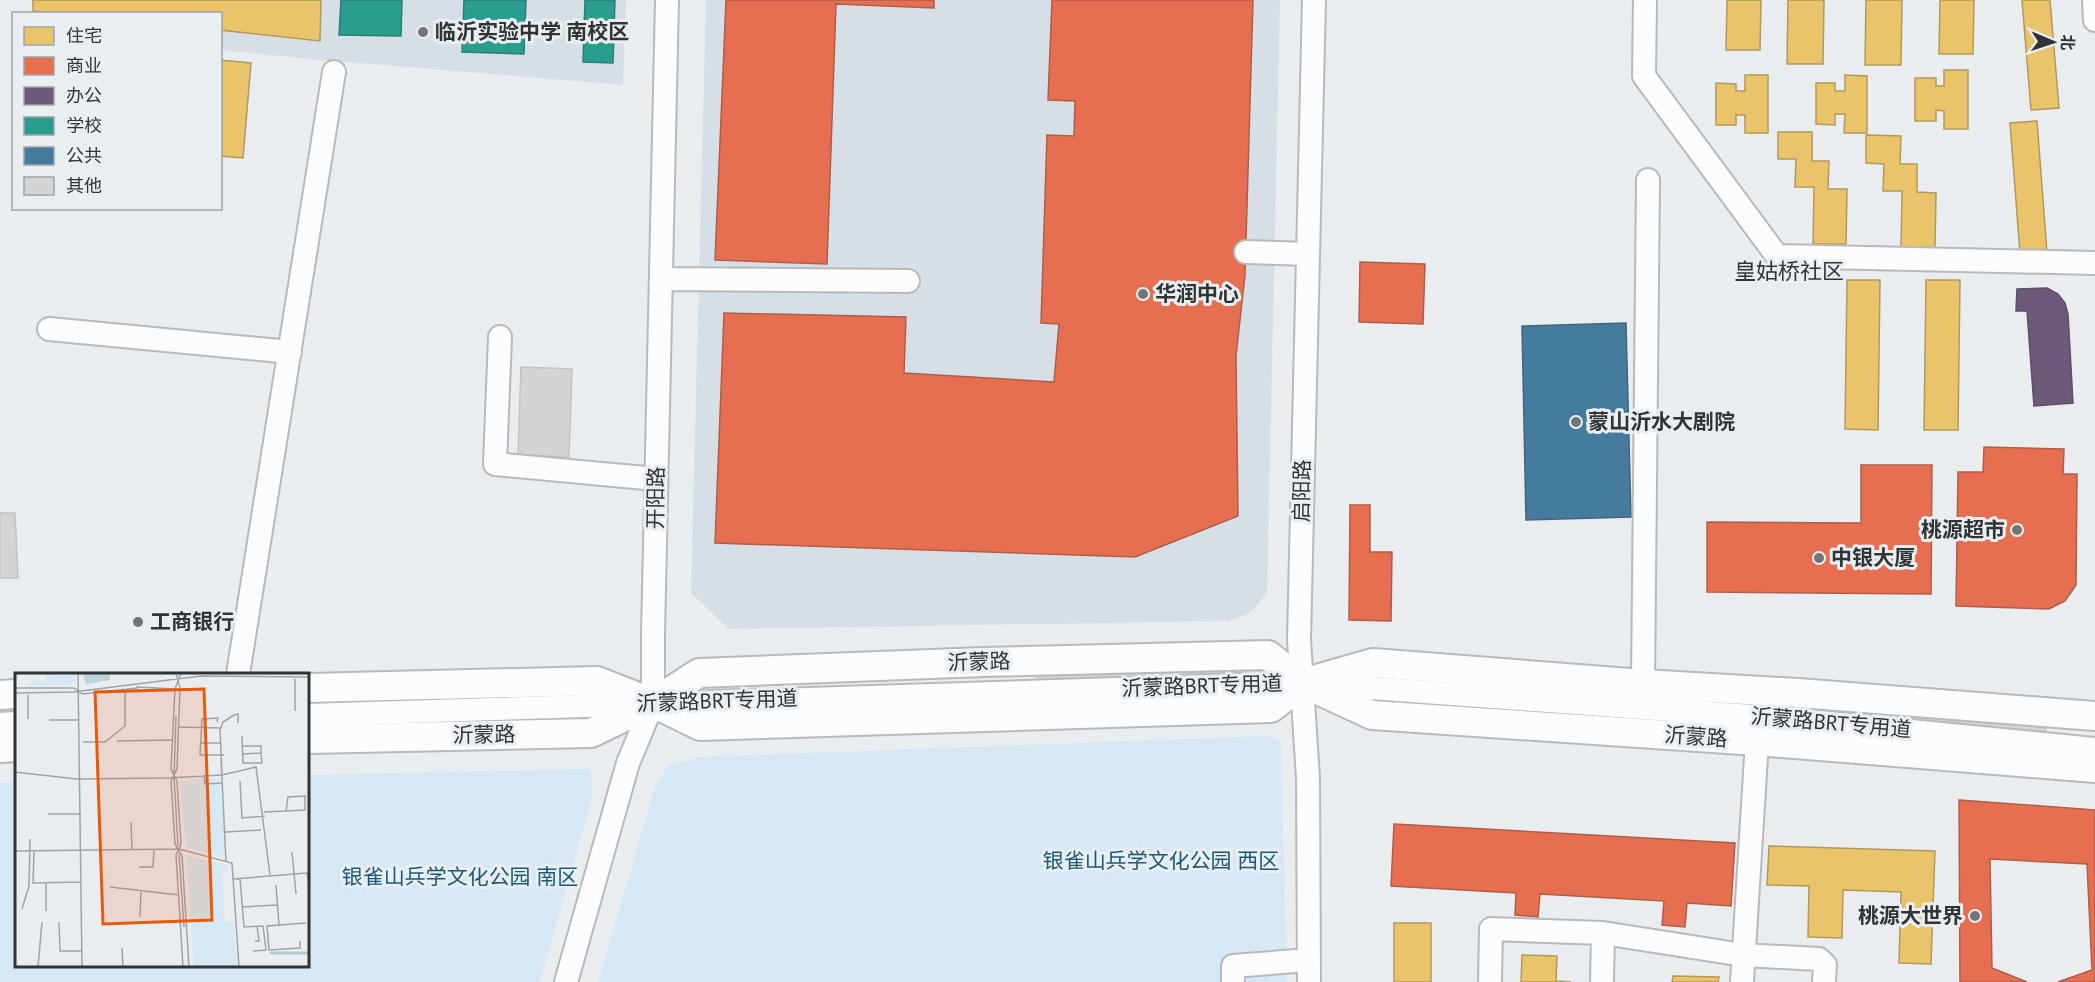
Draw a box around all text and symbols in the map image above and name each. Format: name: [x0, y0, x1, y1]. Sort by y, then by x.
legend: [12, 12, 222, 210]
north arrow: [2023, 12, 2083, 72]
place label: 临沂实验中学 南校区: [435, 18, 629, 45]
text: 住宅: [66, 24, 102, 47]
marker: 临沂实验中学 南校区: [416, 25, 430, 39]
text: 北: [2058, 34, 2078, 51]
text: 商业: [66, 54, 102, 77]
text: 办公: [66, 84, 102, 107]
text: 学校: [66, 114, 102, 137]
text: 公共: [66, 144, 102, 167]
text: 其他: [66, 174, 102, 197]
district label: 皇姑桥社区: [1734, 257, 1844, 285]
place label: 华润中心: [1155, 280, 1239, 307]
marker: 华润中心: [1136, 287, 1150, 301]
place label: 蒙山沂水大剧院: [1588, 408, 1735, 435]
marker: 蒙山沂水大剧院: [1569, 415, 1583, 429]
street label: 启阳路: [1287, 459, 1316, 523]
street label: 开阳路: [641, 466, 670, 530]
place label: 桃源超市: [1921, 516, 2005, 543]
marker: 桃源超市: [2010, 523, 2024, 537]
place label: 中银大厦: [1831, 544, 1915, 571]
marker: 中银大厦: [1812, 551, 1826, 565]
place label: 工商银行: [150, 608, 234, 635]
marker: 工商银行: [131, 615, 145, 629]
street label: 沂蒙路: [947, 647, 1011, 676]
street label: 沂蒙路BRT专用道: [1121, 669, 1283, 702]
inset map: [15, 673, 309, 967]
street label: 沂蒙路BRT专用道: [636, 684, 798, 717]
street label: 沂蒙路BRT专用道: [1750, 702, 1912, 743]
street label: 沂蒙路: [452, 720, 516, 749]
street label: 沂蒙路: [1664, 721, 1728, 752]
park label: 银雀山兵学文化公园 西区: [1043, 847, 1279, 874]
park label: 银雀山兵学文化公园 南区: [342, 863, 578, 890]
place label: 桃源大世界: [1858, 902, 1963, 929]
marker: 桃源大世界: [1968, 909, 1982, 923]

